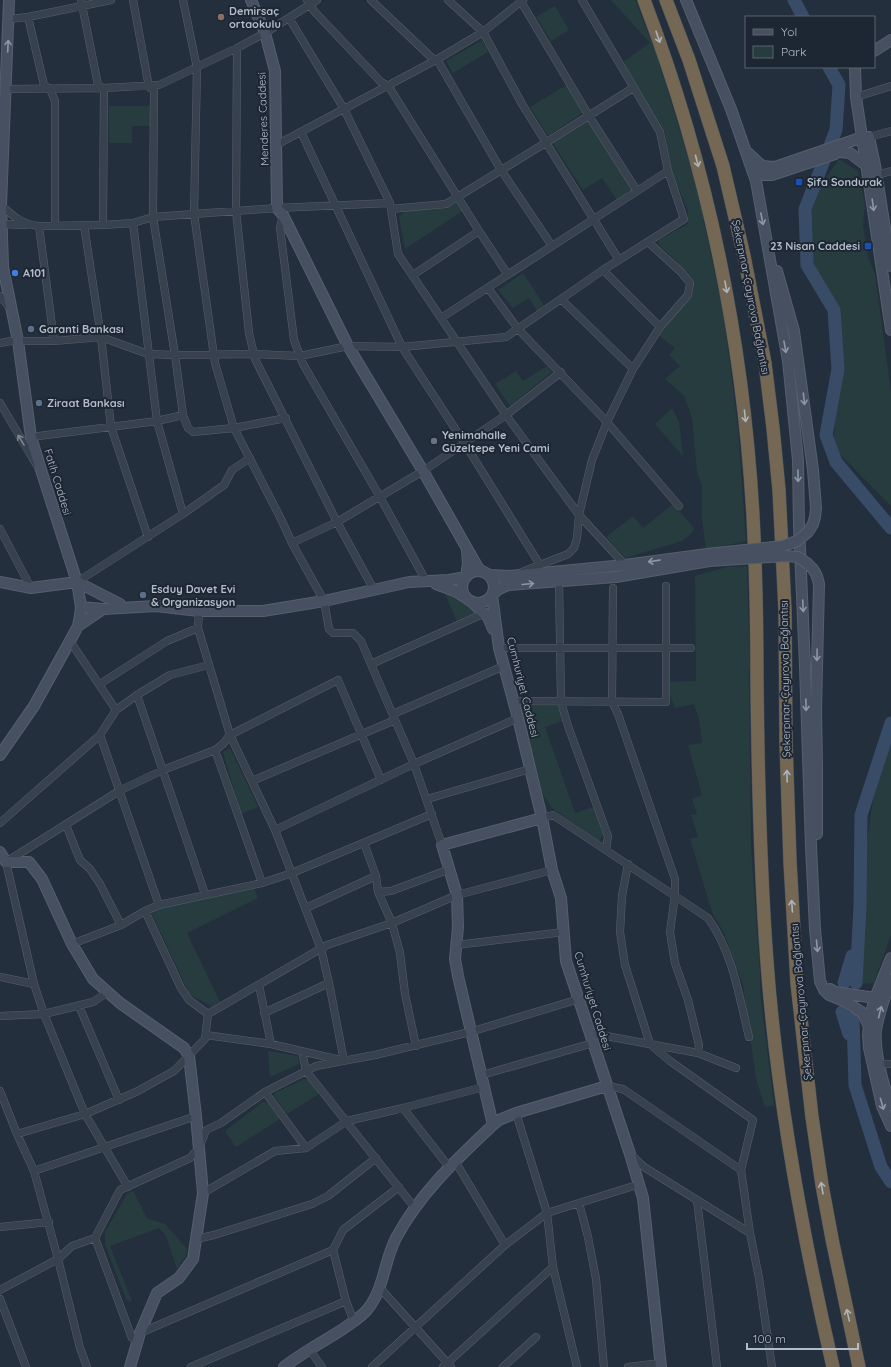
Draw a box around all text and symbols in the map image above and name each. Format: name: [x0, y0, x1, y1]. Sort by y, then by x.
place label: Demirsaç ortaokulu: [229, 4, 281, 31]
marker: Demirsaç ortaokulu: [216, 12, 226, 22]
legend: [745, 16, 875, 68]
text: Yol: [781, 24, 797, 39]
one-way arrow: [654, 30, 662, 42]
one-way arrow: [4, 40, 12, 53]
text: Park: [781, 44, 806, 59]
street label: Menderes Caddesi: [254, 72, 272, 166]
one-way arrow: [693, 154, 701, 167]
place label: Şifa Sondurak: [807, 175, 882, 189]
marker: Şifa Sondurak: [794, 177, 804, 187]
one-way arrow: [869, 198, 877, 211]
one-way arrow: [759, 212, 767, 225]
street label: Şekerpınar-Çayırova Bağlantısı: [729, 218, 773, 376]
place label: 23 Nisan Caddesi: [770, 239, 860, 253]
marker: 23 Nisan Caddesi: [863, 241, 873, 251]
place label: A101: [23, 266, 45, 280]
marker: A101: [10, 268, 20, 278]
one-way arrow: [722, 280, 730, 293]
place label: Garanti Bankası: [39, 322, 124, 336]
marker: Garanti Bankası: [26, 324, 36, 334]
one-way arrow: [782, 340, 790, 353]
one-way arrow: [800, 392, 808, 405]
place label: Ziraat Bankası: [47, 396, 125, 410]
marker: Ziraat Bankası: [34, 398, 44, 408]
one-way arrow: [741, 409, 748, 422]
place label: Yenimahalle Güzeltepe Yeni Cami: [442, 428, 550, 455]
one-way arrow: [17, 434, 25, 446]
marker: Yenimahalle Güzeltepe Yeni Cami: [429, 436, 439, 446]
street label: Fatih Caddesi: [41, 447, 75, 517]
one-way arrow: [794, 469, 802, 482]
one-way arrow: [648, 557, 661, 565]
one-way arrow: [521, 580, 534, 587]
place label: Esduy Davet Evi & Organizasyon: [151, 582, 235, 609]
marker: Esduy Davet Evi & Organizasyon: [138, 590, 148, 600]
one-way arrow: [799, 599, 806, 612]
street label: Şekerpınar-Çayırova Bağlantısı: [777, 600, 793, 758]
street label: Cumhuriyet Caddesi: [504, 636, 542, 738]
one-way arrow: [813, 648, 821, 661]
one-way arrow: [803, 698, 810, 711]
one-way arrow: [783, 770, 791, 783]
one-way arrow: [789, 900, 796, 913]
street label: Şekerpınar-Çayırova Bağlantısı: [787, 923, 815, 1081]
one-way arrow: [813, 939, 821, 952]
street label: Cumhuriyet Caddesi: [571, 950, 615, 1052]
one-way arrow: [877, 1006, 884, 1019]
one-way arrow: [879, 1097, 886, 1110]
one-way arrow: [818, 1182, 826, 1195]
one-way arrow: [843, 1309, 851, 1322]
scale bar: [747, 1325, 858, 1351]
text: 100 m: [753, 1331, 786, 1346]

